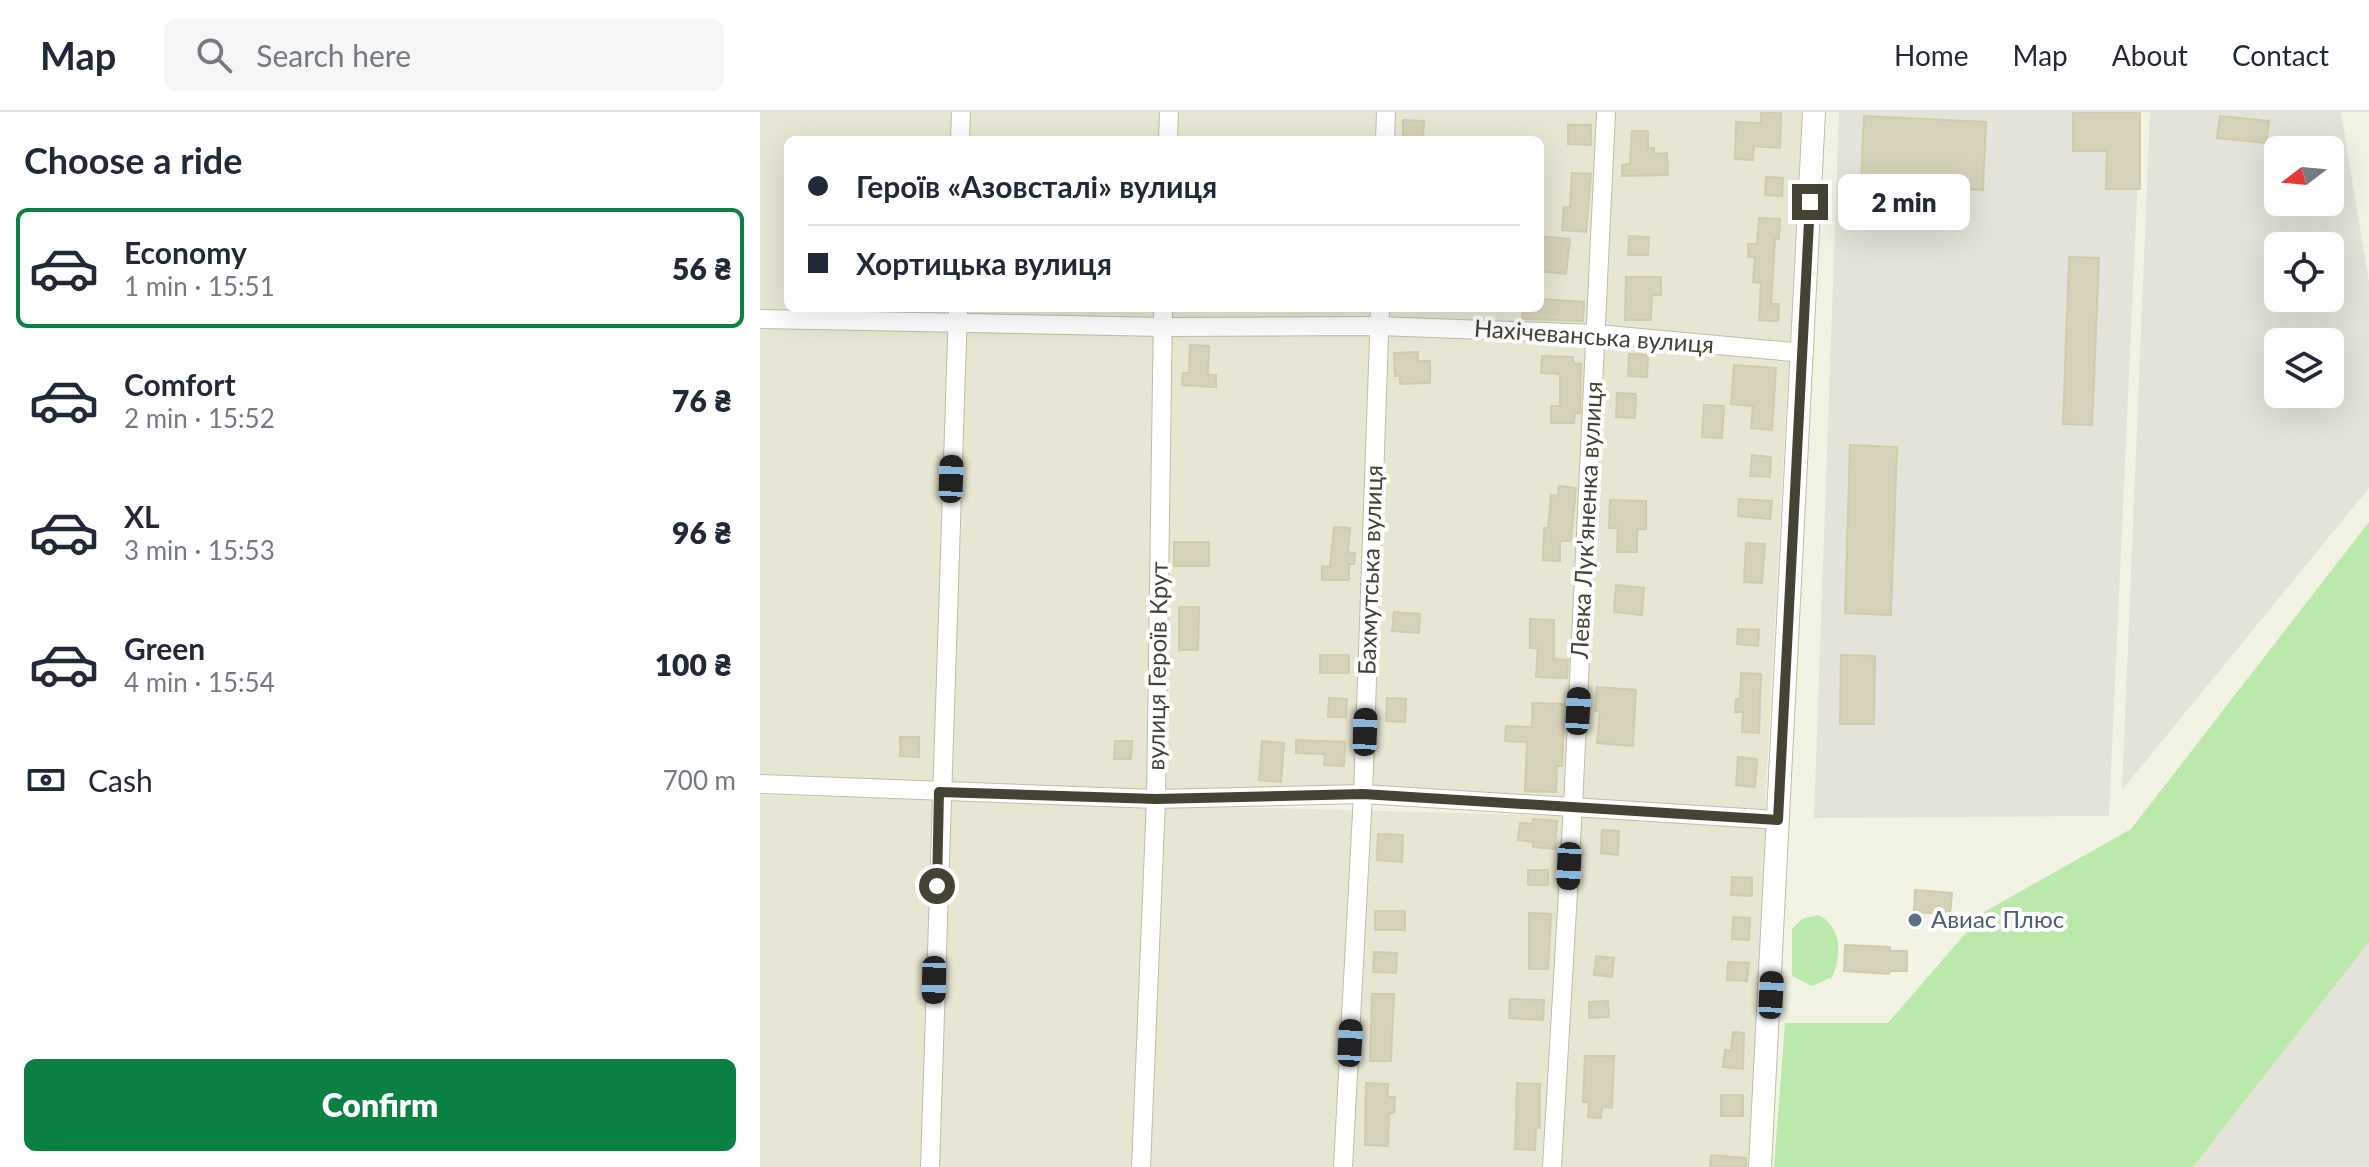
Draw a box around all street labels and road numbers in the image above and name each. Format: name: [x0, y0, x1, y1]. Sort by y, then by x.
street label: Нахічеванська вулиця: [1473, 313, 1715, 358]
street label: Левка Лук'яненка вулиця: [1564, 380, 1607, 660]
street label: Бахмутська вулиця: [1351, 464, 1388, 675]
street label: вулиця Героїв Крут: [1140, 561, 1173, 771]

